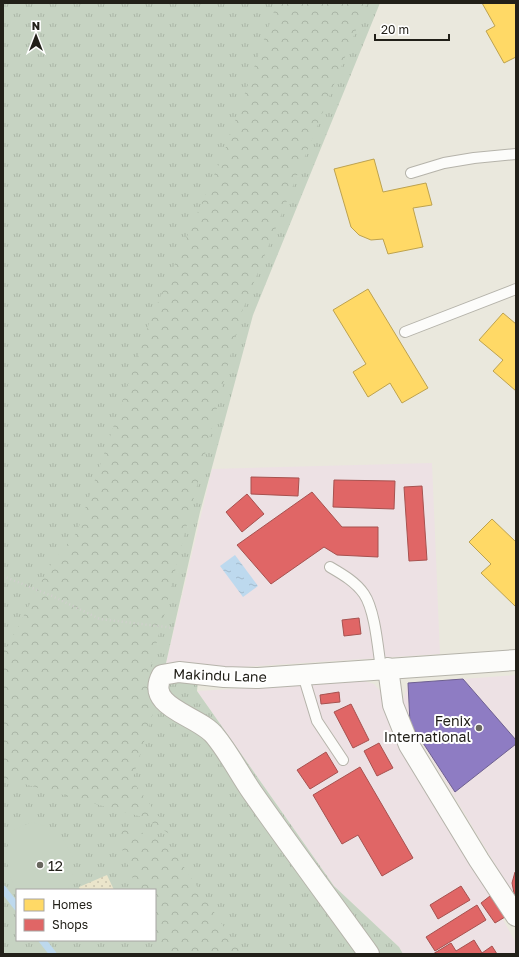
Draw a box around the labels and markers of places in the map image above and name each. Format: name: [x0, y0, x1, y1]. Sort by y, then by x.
place label: Fenix International: [384, 712, 471, 745]
marker: Fenix International: [474, 723, 484, 733]
place label: 12: [48, 857, 63, 874]
marker: 12: [35, 860, 45, 870]

